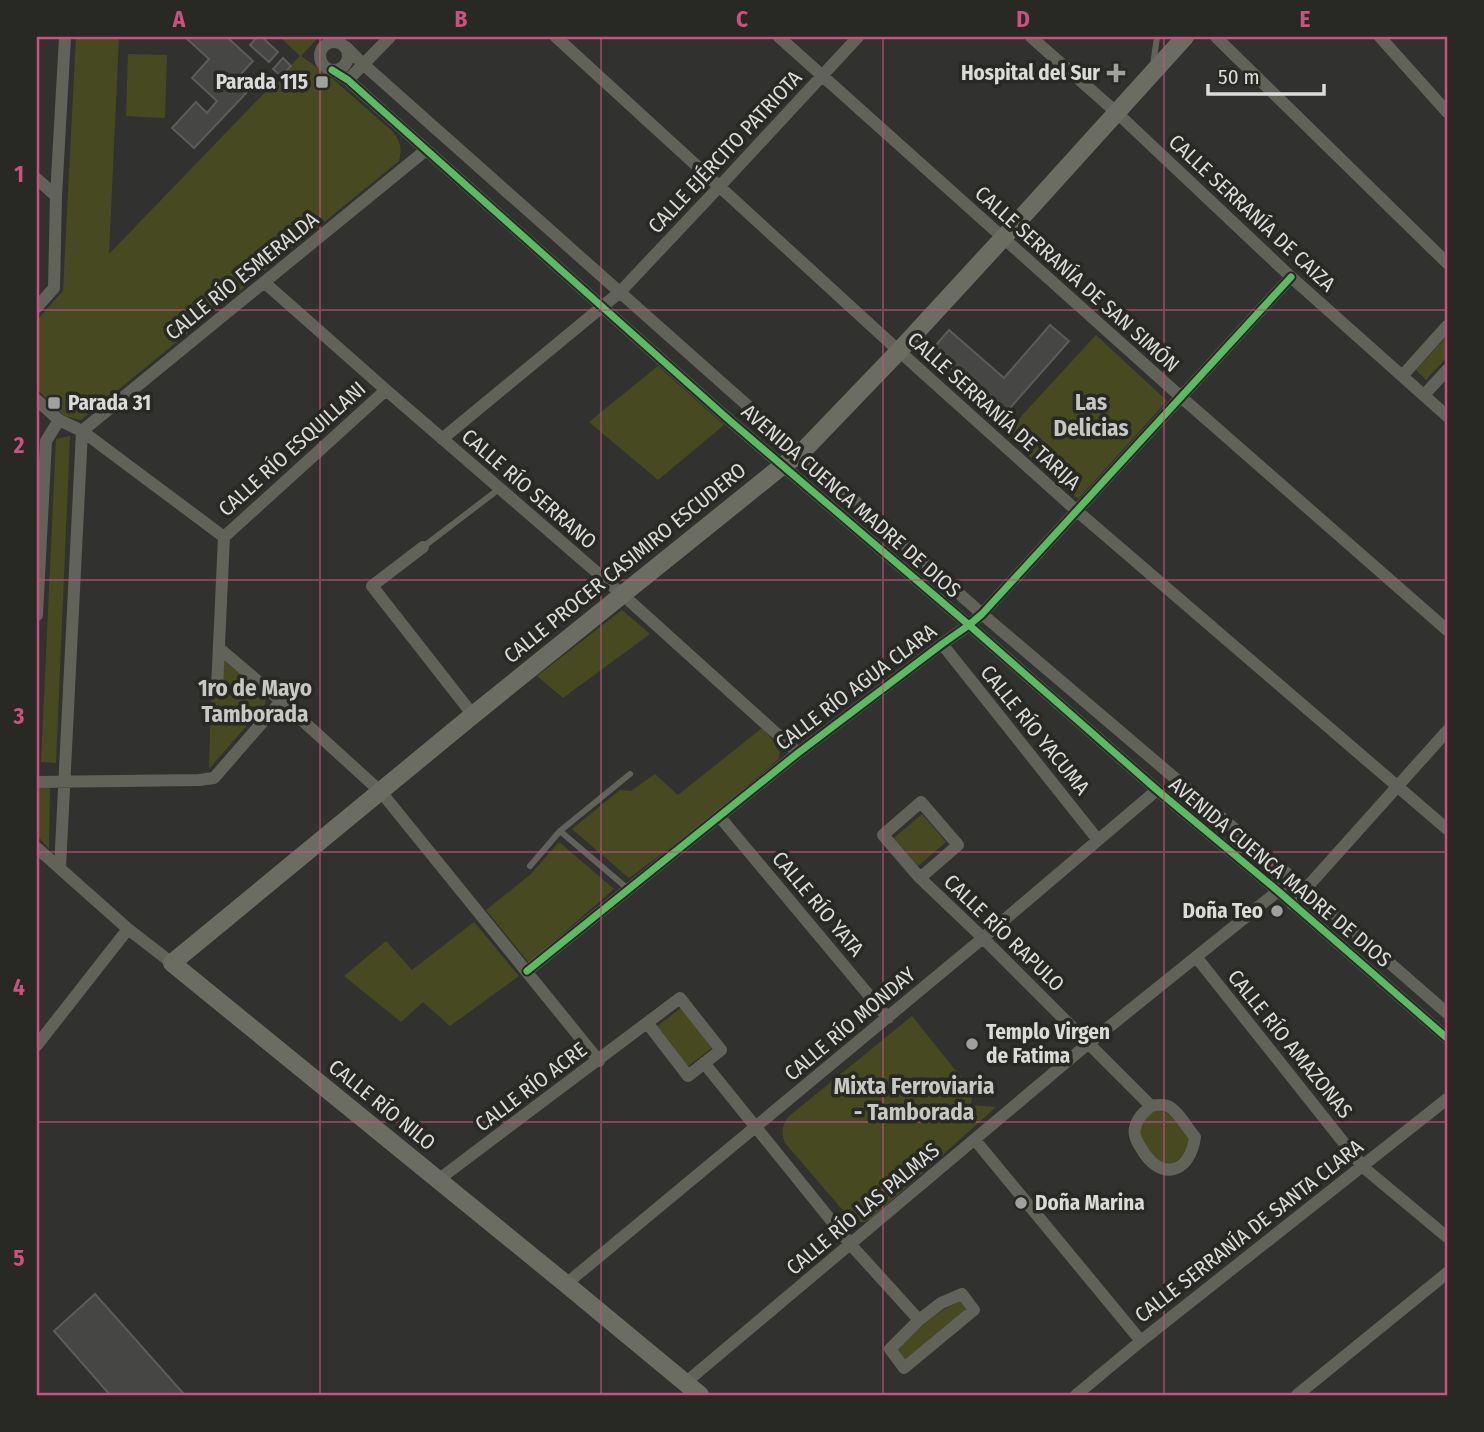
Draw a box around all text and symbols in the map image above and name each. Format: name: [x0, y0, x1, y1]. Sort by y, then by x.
text: A: [172, 5, 186, 33]
text: B: [455, 5, 468, 33]
text: C: [736, 5, 748, 33]
text: D: [1016, 5, 1030, 33]
text: E: [1300, 5, 1311, 33]
scale bar: [1208, 52, 1323, 96]
place label: Hospital del Sur: [961, 60, 1100, 86]
marker: Hospital del Sur: [1106, 63, 1126, 83]
text: 50 m: [1218, 64, 1260, 90]
street label: CALLE EJÉRCITO PATRIOTA: [643, 65, 807, 239]
place label: Parada 115: [216, 69, 308, 95]
marker: Parada 115: [314, 74, 330, 90]
street label: CALLE SERRANÍA DE CAIZA: [1163, 129, 1341, 297]
text: 1: [14, 160, 24, 188]
street label: CALLE SERRANÍA DE SAN SIMÓN: [969, 180, 1185, 378]
street label: CALLE RÍO ESMERALDA: [160, 206, 324, 346]
street label: CALLE SERRANÍA DE TARIJA: [902, 326, 1086, 496]
street label: CALLE RÍO ESQUILLANI: [213, 376, 371, 522]
district label: Las Delicias: [1054, 388, 1128, 442]
place label: Parada 31: [68, 390, 151, 416]
marker: Parada 31: [46, 395, 62, 411]
street label: AVENIDA CUENCA MADRE DE DIOS: [736, 399, 966, 603]
street label: CALLE RÍO SERRANO: [456, 423, 602, 555]
text: 2: [13, 431, 25, 459]
street label: CALLE PROCER CASIMIRO ESCUDERO: [499, 457, 751, 669]
street label: CALLE RÍO AGUA CLARA: [770, 618, 942, 756]
street label: CALLE RÍO YACUMA: [975, 660, 1095, 800]
district label: 1ro de Mayo Tamborada: [198, 674, 312, 728]
text: 3: [13, 702, 25, 730]
street label: AVENIDA CUENCA MADRE DE DIOS: [1164, 771, 1396, 973]
street label: CALLE RÍO YATA: [766, 846, 870, 962]
street label: CALLE RÍO RAPULO: [938, 869, 1070, 997]
place label: Doña Teo: [1182, 898, 1263, 924]
marker: Doña Teo: [1269, 903, 1285, 919]
street label: CALLE RÍO MONDAY: [779, 961, 921, 1086]
street label: CALLE RÍO AMAZONAS: [1222, 964, 1358, 1124]
text: 4: [13, 973, 25, 1001]
place label: Templo Virgen de Fatima: [986, 1019, 1110, 1069]
marker: Templo Virgen de Fatima: [964, 1036, 980, 1052]
street label: CALLE RÍO ACRE: [470, 1037, 592, 1137]
street label: CALLE RÍO NILO: [323, 1054, 441, 1156]
district label: Mixta Ferroviaria - Tamborada: [834, 1072, 994, 1126]
street label: CALLE SERRANÍA DE SANTA CLARA: [1130, 1134, 1368, 1328]
street label: CALLE RÍO LAS PALMAS: [781, 1137, 945, 1281]
place label: Doña Marina: [1035, 1190, 1145, 1216]
marker: Doña Marina: [1013, 1195, 1029, 1211]
text: 5: [13, 1244, 25, 1272]

